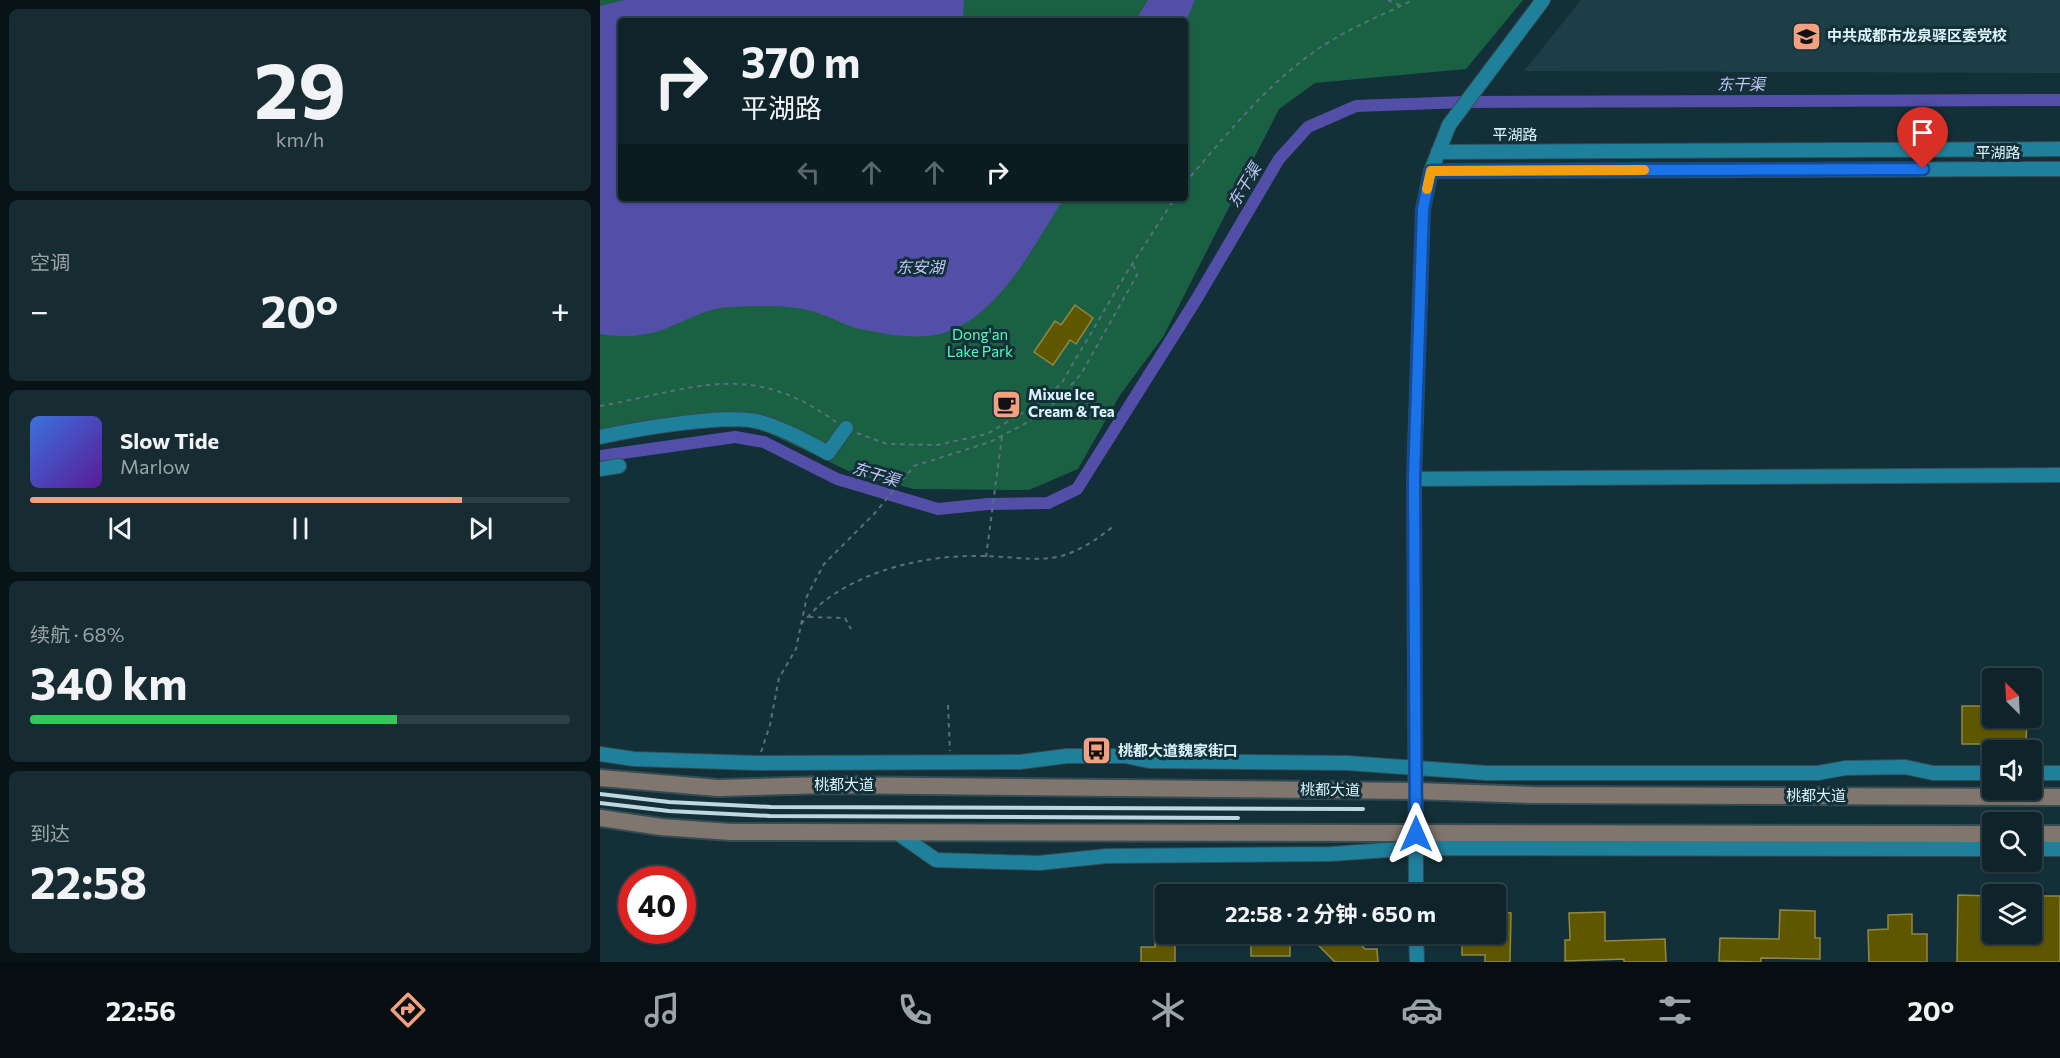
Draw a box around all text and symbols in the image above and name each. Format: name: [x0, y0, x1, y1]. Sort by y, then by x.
school or university icon: 中共成都市龙泉驿区委党校: [1790, 20, 1822, 52]
place label: 中共成都市龙泉驿区委党校: [1827, 26, 2007, 44]
text: 370 m: [741, 35, 860, 87]
text: 29: [254, 40, 346, 135]
icon: right: [642, 42, 720, 120]
water label: 东干渠: [1717, 74, 1767, 93]
text: 平湖路: [741, 91, 822, 124]
pin: [1897, 107, 1948, 169]
icon: arrive: [1906, 116, 1939, 149]
street label: 平湖路: [1492, 125, 1538, 143]
text: km/h: [276, 127, 324, 151]
street label: 平湖路: [1975, 143, 2021, 161]
icon: left: [792, 156, 825, 189]
icon: ahead: [855, 156, 888, 189]
icon: ahead: [918, 156, 951, 189]
icon: right: [981, 156, 1014, 189]
water label: 东干渠: [1223, 158, 1265, 210]
text: 空调: [30, 250, 70, 274]
water label: 东安湖: [896, 257, 947, 276]
text: 20°: [261, 282, 339, 337]
text: −: [30, 289, 49, 330]
text: +: [551, 289, 570, 330]
park label: Dong'an Lake Park: [947, 325, 1013, 360]
place label: Mixue Ice Cream & Tea: [1028, 385, 1115, 420]
cafe icon: Mixue Ice Cream & Tea: [991, 388, 1023, 420]
text: Slow Tide: [120, 427, 219, 454]
text: Marlow: [120, 454, 190, 478]
water label: 东干渠: [850, 457, 904, 490]
icon: previous: [104, 512, 137, 545]
icon: pause: [284, 512, 317, 545]
icon: next: [464, 512, 497, 545]
text: 续航 · 68%: [30, 622, 124, 646]
text: 340 km: [30, 654, 187, 709]
north arrow: [1982, 668, 2042, 728]
map controls: [1982, 668, 2042, 944]
bus stop icon: 桃都大道魏家街口: [1081, 735, 1113, 767]
button: sound: [1982, 740, 2042, 800]
place label: 桃都大道魏家街口: [1118, 741, 1238, 759]
street label: 桃都大道: [814, 775, 874, 793]
street label: 桃都大道: [1300, 779, 1360, 799]
street label: 桃都大道: [1786, 786, 1846, 804]
position arrow: [1384, 802, 1448, 866]
button: search: [1982, 812, 2042, 872]
text: 到达: [30, 821, 70, 845]
text: 22:58: [30, 853, 147, 908]
speed limit sign: 40: [618, 866, 696, 944]
button: layers: [1982, 884, 2042, 944]
text: 22:58 · 2 分钟 · 650 m: [1225, 900, 1436, 927]
icon: directions: [387, 989, 429, 1031]
icon: music: [641, 989, 683, 1031]
icon: phone: [894, 989, 936, 1031]
icon: climate: [1147, 989, 1189, 1031]
icon: car: [1401, 989, 1443, 1031]
icon: filters: [1654, 989, 1696, 1031]
text: 22:56: [106, 994, 176, 1027]
text: 20°: [1908, 994, 1954, 1027]

